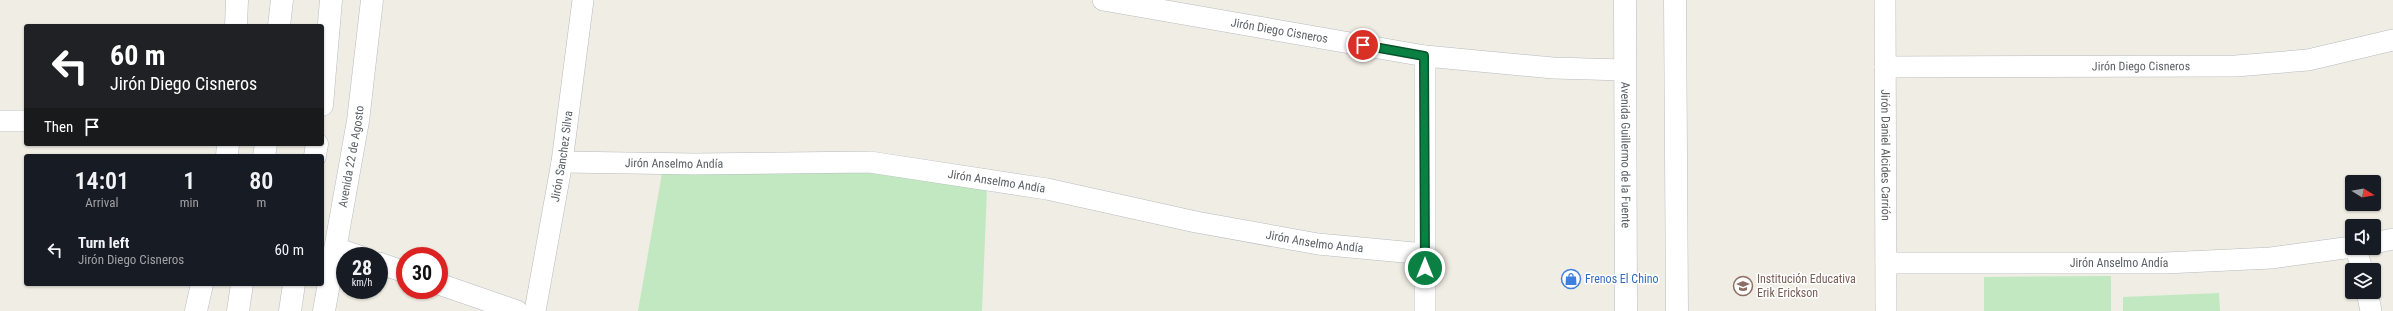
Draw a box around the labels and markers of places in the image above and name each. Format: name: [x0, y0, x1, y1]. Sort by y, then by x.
pin: [1346, 28, 1380, 62]
shop icon: Frenos El Chino: [1560, 268, 1582, 290]
place label: Frenos El Chino: [1585, 272, 1659, 286]
place label: Institución Educativa Erik Erickson: [1757, 272, 1856, 300]
school or university icon: Institución Educativa Erik Erickson: [1732, 275, 1754, 297]

